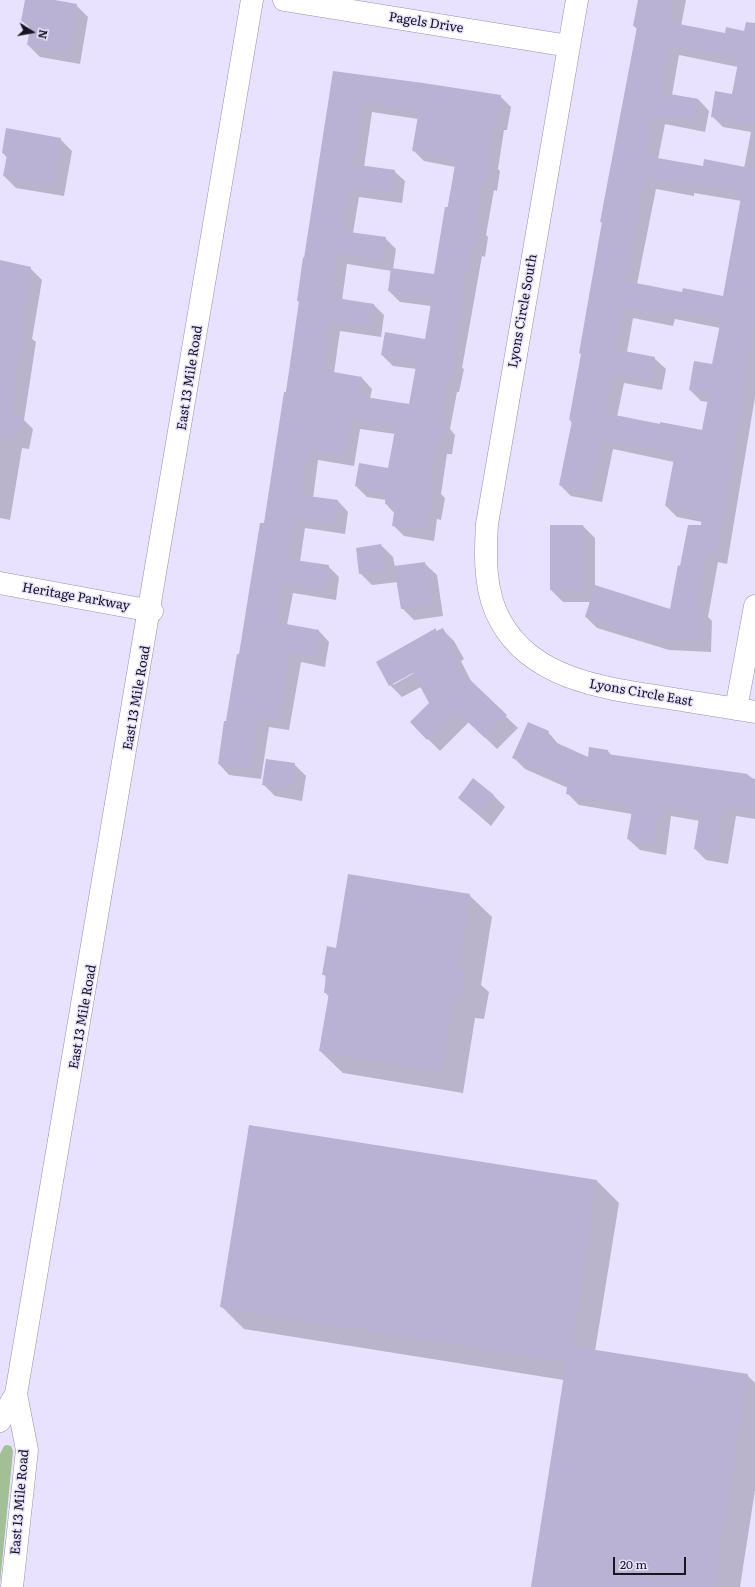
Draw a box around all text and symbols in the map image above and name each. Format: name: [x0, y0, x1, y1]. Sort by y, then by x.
street label: Pagels Drive: [388, 9, 464, 37]
north arrow: [12, 12, 52, 52]
text: N: [35, 28, 53, 40]
street label: Lyons Circle South: [505, 253, 541, 369]
street label: East 13 Mile Road: [174, 324, 206, 432]
street label: Heritage Parkway: [21, 580, 131, 614]
street label: East 13 Mile Road: [120, 644, 154, 752]
street label: Lyons Circle East: [588, 676, 694, 710]
street label: East 13 Mile Road: [66, 963, 100, 1071]
street label: East 13 Mile Road: [8, 1449, 32, 1555]
scale bar: [615, 1549, 688, 1575]
text: 20 m: [620, 1555, 647, 1573]

